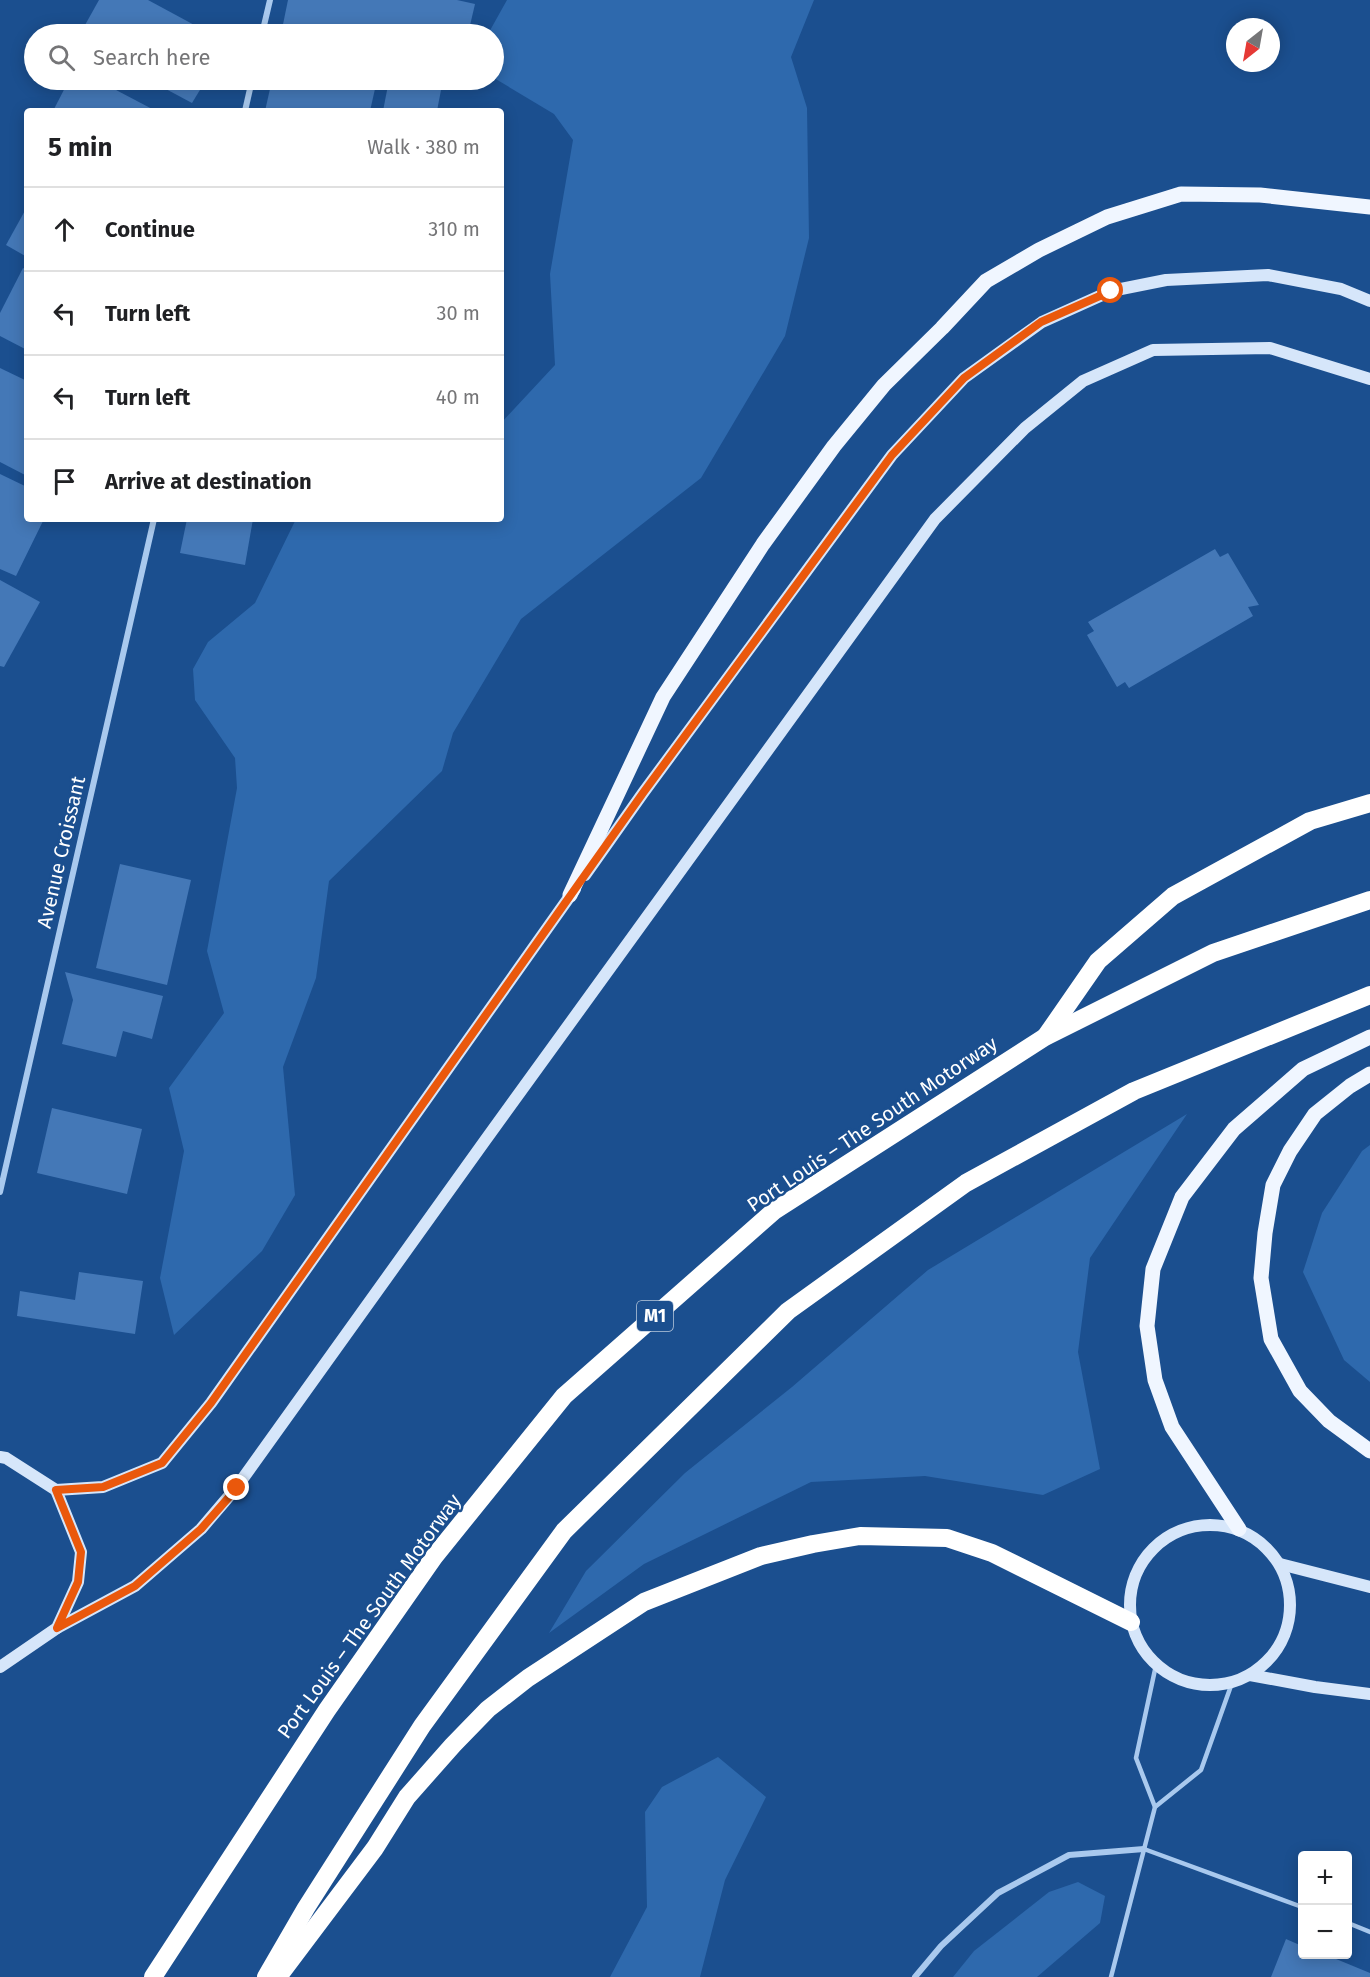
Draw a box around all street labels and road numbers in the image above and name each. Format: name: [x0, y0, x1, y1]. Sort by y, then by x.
street label: Avenue Croissant: [32, 773, 90, 930]
street label: Port Louis – The South Motorway: [742, 1031, 1002, 1217]
road number: M1: [637, 1301, 673, 1331]
street label: Port Louis – The South Motorway: [272, 1489, 466, 1743]

